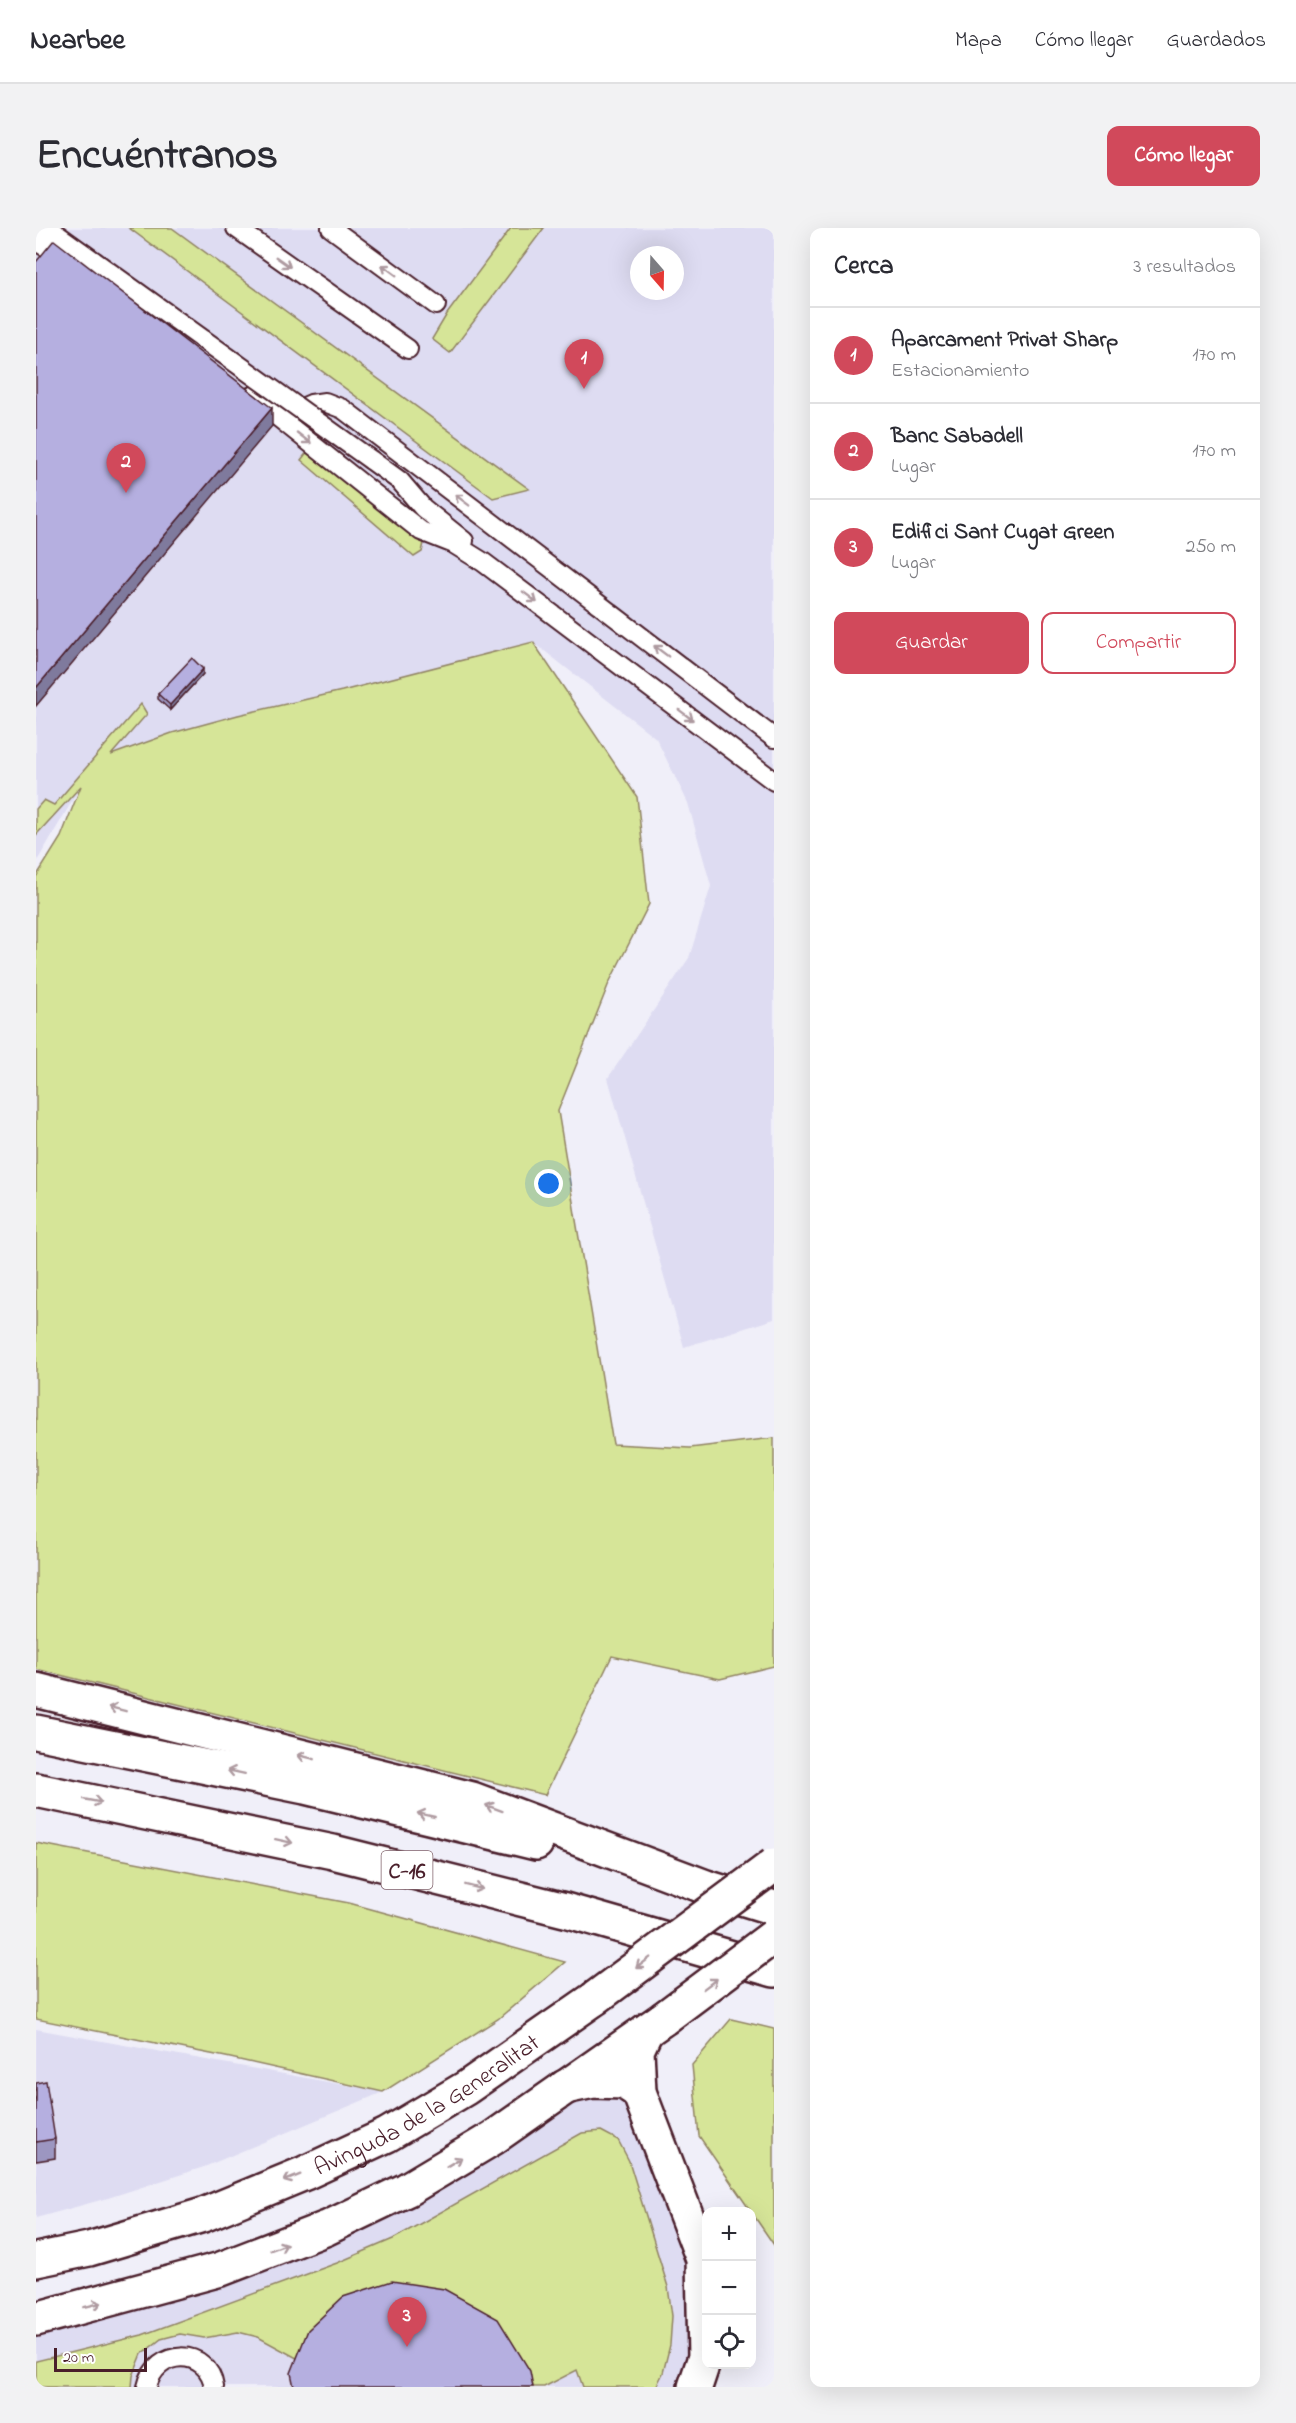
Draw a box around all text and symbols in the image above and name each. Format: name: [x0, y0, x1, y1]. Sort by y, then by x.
text: Nearbee: [30, 21, 125, 62]
text: Mapa: [955, 26, 1002, 56]
text: Cómo llegar: [1035, 26, 1133, 56]
text: Guardados: [1166, 26, 1266, 56]
text: Encuéntranos: [36, 126, 278, 187]
button: Cómo llegar: [1107, 126, 1260, 186]
north arrow: [630, 246, 684, 300]
text: Cerca: [834, 248, 894, 286]
text: 3 resultados: [1133, 253, 1236, 282]
one-way arrow: [275, 256, 291, 268]
one-way arrow: [381, 264, 397, 277]
text: Aparcament Privat Sharp: [891, 325, 1118, 357]
pin: 1: [564, 340, 604, 389]
text: 1: [850, 341, 857, 370]
text: 170 m: [1192, 341, 1236, 370]
text: Estacionamiento: [891, 357, 1029, 386]
text: Banc Sabadell: [891, 421, 1023, 453]
one-way arrow: [296, 432, 312, 445]
text: 2: [849, 437, 858, 466]
text: 170 m: [1192, 437, 1236, 466]
pin: 2: [106, 444, 146, 493]
text: Lugar: [891, 453, 936, 482]
one-way arrow: [454, 493, 470, 506]
text: Edifici Sant Cugat Green: [891, 517, 1114, 549]
text: 3: [849, 533, 858, 562]
text: 250 m: [1185, 533, 1236, 562]
text: Lugar: [891, 549, 936, 578]
one-way arrow: [522, 591, 538, 604]
button: Guardar: [834, 612, 1029, 674]
button: Compartir: [1041, 612, 1236, 674]
one-way arrow: [653, 645, 669, 657]
one-way arrow: [677, 708, 693, 721]
your location: [534, 1169, 563, 1198]
one-way arrow: [107, 1703, 126, 1715]
one-way arrow: [297, 1750, 316, 1762]
one-way arrow: [226, 1766, 246, 1777]
one-way arrow: [83, 1796, 103, 1807]
one-way arrow: [485, 1801, 504, 1812]
one-way arrow: [417, 1809, 436, 1821]
one-way arrow: [274, 1836, 293, 1847]
road number: C-16: [382, 1851, 433, 1889]
one-way arrow: [464, 1882, 483, 1893]
one-way arrow: [635, 1956, 651, 1969]
one-way arrow: [701, 1978, 717, 1990]
street label: Avinguda de la Generalitat: [309, 2027, 548, 2186]
one-way arrow: [445, 2156, 462, 2168]
one-way arrow: [283, 2173, 301, 2184]
map controls: [702, 2207, 756, 2369]
button: +: [702, 2207, 756, 2261]
one-way arrow: [269, 2241, 288, 2252]
button: −: [702, 2261, 756, 2315]
pin: 3: [388, 2298, 427, 2347]
one-way arrow: [83, 2299, 102, 2311]
button: locate: [702, 2315, 756, 2369]
scale bar: [54, 2345, 147, 2372]
text: 20 m: [63, 2346, 94, 2370]

